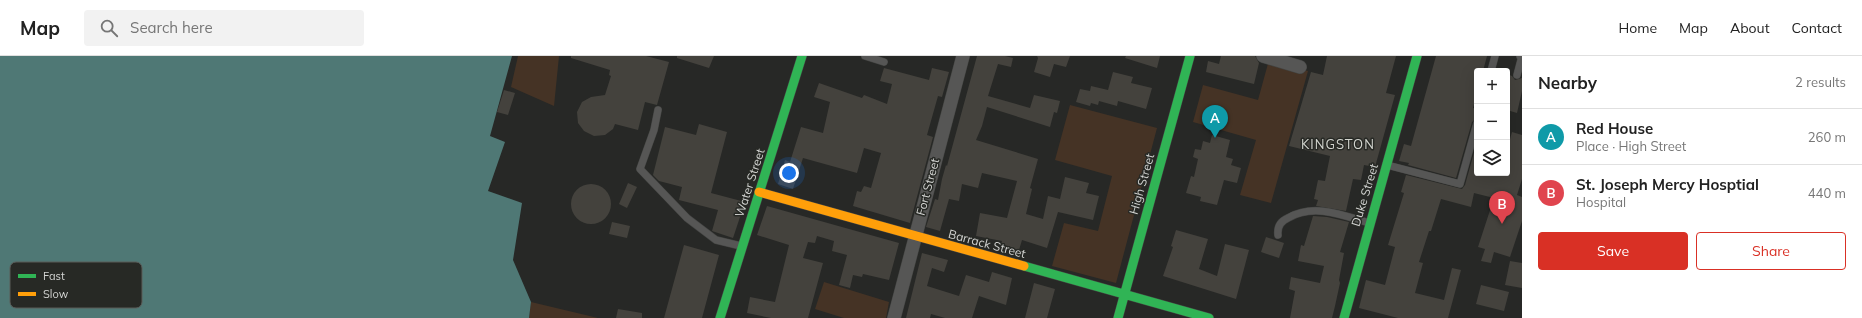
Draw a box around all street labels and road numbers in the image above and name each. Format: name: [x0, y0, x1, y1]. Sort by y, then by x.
street label: Water Street: [731, 147, 768, 219]
street label: High Street: [1126, 152, 1157, 216]
street label: Fort Street: [913, 157, 942, 217]
street label: Duke Street: [1348, 162, 1381, 228]
street label: Barrack Street: [947, 226, 1028, 261]

